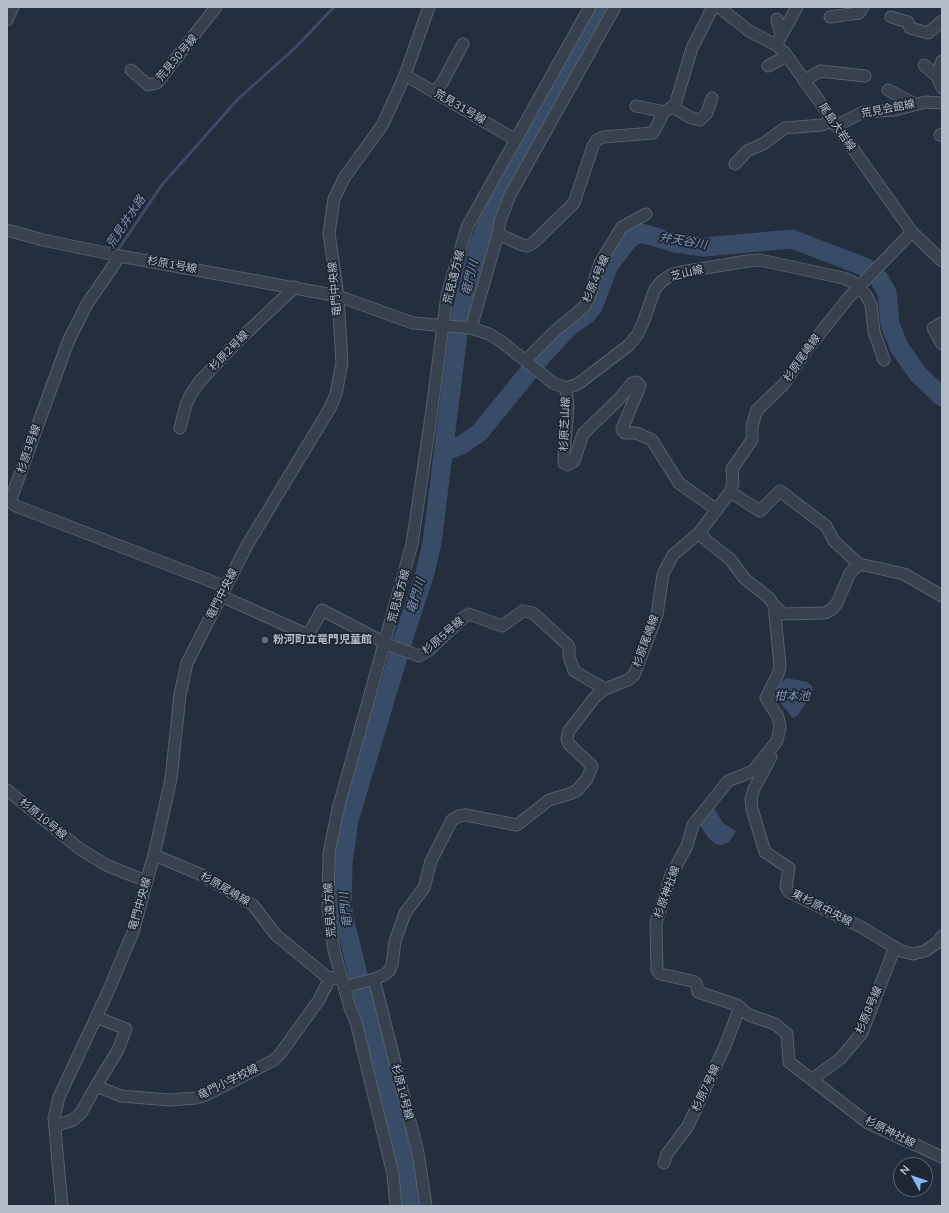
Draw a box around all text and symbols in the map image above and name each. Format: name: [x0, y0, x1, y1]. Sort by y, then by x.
street label: 荒見30号線: [154, 32, 200, 84]
street label: 荒見31号線: [432, 87, 488, 127]
street label: 荒見会館線: [860, 97, 916, 121]
street label: 尾島大岩線: [816, 101, 858, 153]
water label: 荒見井水路: [103, 193, 149, 251]
water label: 弁天谷川: [658, 230, 708, 252]
street label: 荒見遠方線: [441, 249, 467, 305]
street label: 杉原4号線: [580, 253, 612, 305]
street label: 杉原1号線: [146, 254, 198, 276]
water label: 竜門川: [459, 259, 481, 297]
street label: 竜門中央線: [326, 261, 344, 317]
street label: 芝山線: [669, 263, 705, 283]
street label: 杉原2号線: [207, 328, 251, 374]
street label: 杉原尾嶋線: [781, 332, 823, 384]
street label: 杉原芝山線: [557, 396, 573, 452]
street label: 杉原3号線: [15, 423, 43, 475]
street label: 竜門中央線: [204, 567, 240, 621]
street label: 荒見遠方線: [386, 568, 412, 624]
water label: 竜門川: [404, 577, 428, 615]
street label: 杉原尾嶋線: [630, 613, 662, 669]
street label: 杉原5号線: [420, 614, 466, 658]
place label: 粉河町立竜門児童館: [273, 633, 372, 647]
marker: 粉河町立竜門児童館: [260, 635, 270, 645]
water label: 柑本池: [774, 689, 810, 703]
street label: 杉原10号線: [17, 796, 69, 842]
street label: 杉原神社線: [651, 864, 683, 920]
street label: 杉原尾嶋線: [198, 870, 252, 908]
street label: 竜門中央線: [126, 876, 154, 932]
street label: 荒見遠方線: [321, 882, 339, 938]
street label: 東杉原中央線: [790, 887, 854, 929]
water label: 竜門川: [337, 891, 355, 929]
street label: 杉原8号線: [853, 984, 885, 1036]
street label: 竜門小学校線: [195, 1062, 261, 1102]
street label: 杉原7号線: [689, 1062, 723, 1114]
street label: 杉原14号線: [388, 1063, 416, 1121]
street label: 杉原神社線: [863, 1114, 917, 1150]
north arrow: [893, 1157, 933, 1197]
text: N: [897, 1162, 913, 1178]

